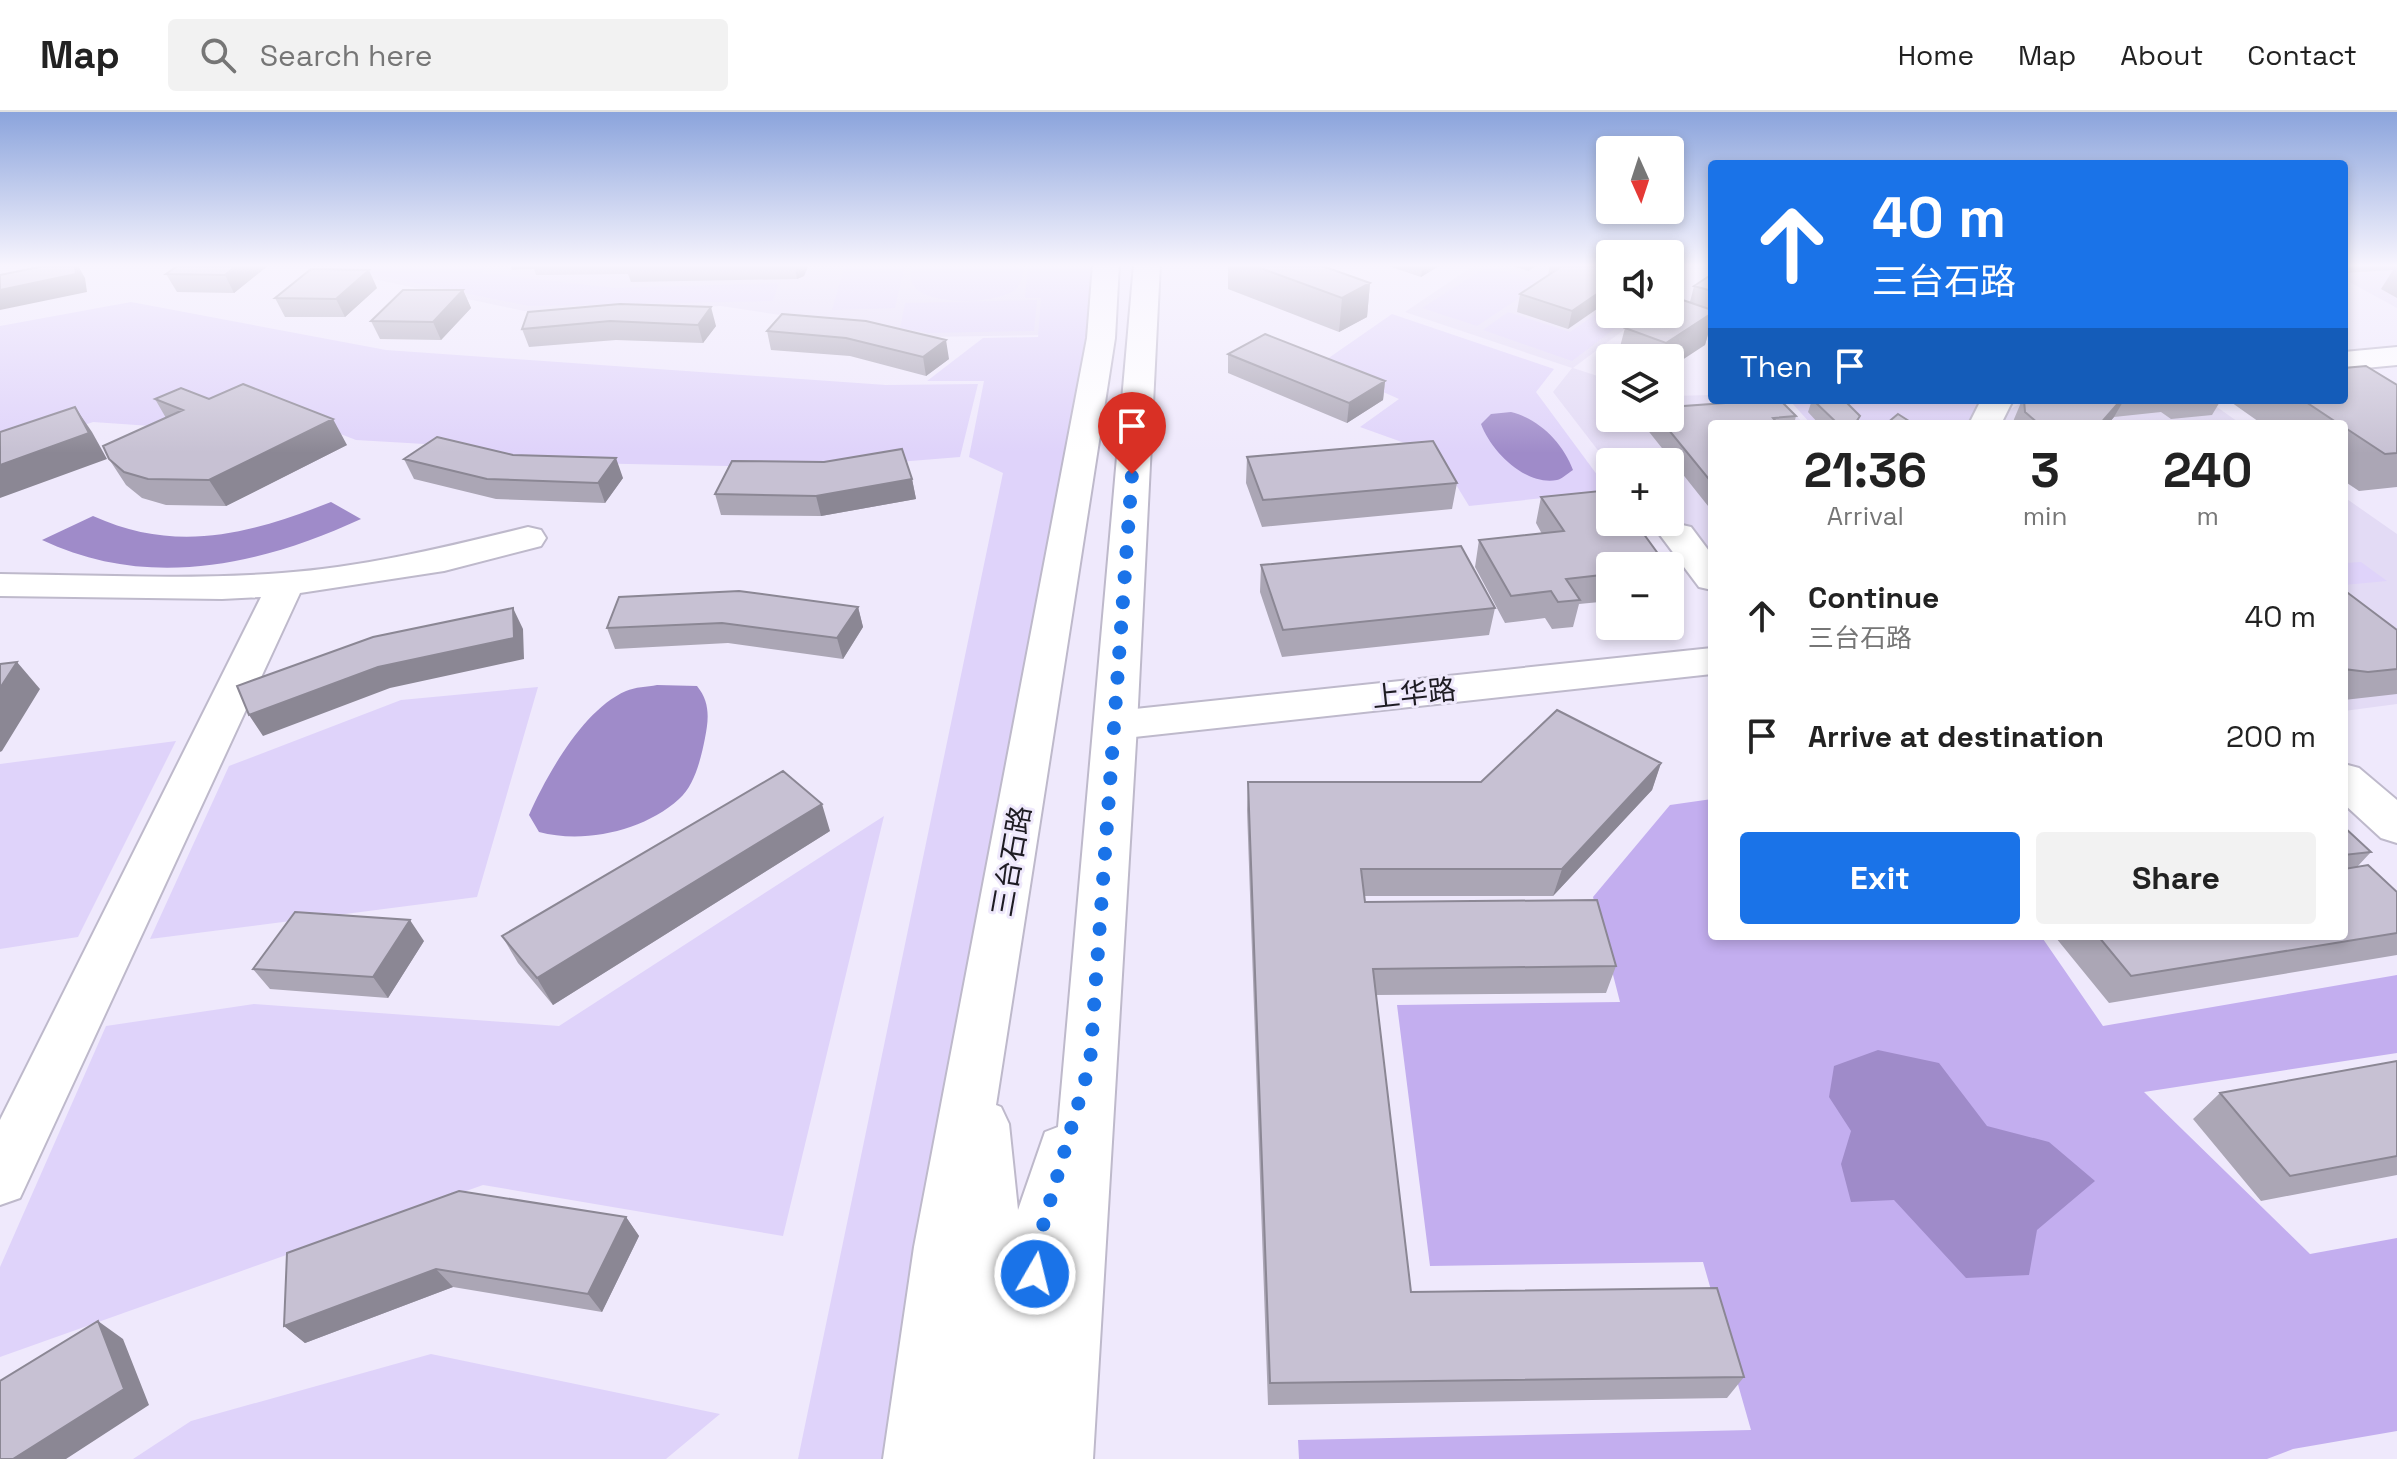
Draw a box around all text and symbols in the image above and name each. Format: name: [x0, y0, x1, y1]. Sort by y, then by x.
search box: [168, 19, 728, 91]
text: Map: [40, 31, 120, 79]
icon: search: [196, 33, 240, 77]
text: Search here: [260, 36, 433, 75]
text: Home: [1898, 37, 1974, 73]
text: Map: [2018, 37, 2076, 73]
text: About: [2120, 37, 2203, 73]
text: Contact: [2247, 37, 2357, 73]
north arrow: [1596, 136, 1684, 224]
map controls: [1596, 136, 1684, 640]
text: 40 m: [1872, 182, 2006, 253]
icon: ahead: [1740, 192, 1844, 296]
button: sound: [1596, 240, 1684, 328]
text: 三台石路: [1872, 259, 2016, 305]
button: layers: [1596, 344, 1684, 432]
icon: arrive: [1828, 344, 1872, 388]
text: Then: [1740, 347, 1812, 386]
pin: [1098, 392, 1166, 474]
icon: arrive: [1110, 404, 1154, 448]
text: 21:36: [1804, 440, 1927, 501]
text: 3: [2030, 440, 2060, 501]
text: 240: [2163, 440, 2252, 501]
button: +: [1596, 448, 1684, 536]
text: Arrival: [1827, 499, 1904, 533]
text: min: [2023, 499, 2067, 533]
text: m: [2196, 499, 2219, 533]
button: −: [1596, 552, 1684, 640]
text: Continue: [1808, 578, 1939, 617]
icon: ahead: [1740, 594, 1784, 638]
text: 40 m: [2245, 597, 2316, 636]
text: 三台石路: [1808, 621, 1912, 655]
street label: 上华路: [1370, 671, 1458, 715]
icon: arrive: [1740, 714, 1784, 758]
text: Arrive at destination: [1808, 717, 2104, 756]
text: 200 m: [2226, 717, 2316, 756]
street label: 三台石路: [984, 803, 1038, 919]
button: Exit: [1740, 832, 2020, 924]
button: Share: [2036, 832, 2316, 924]
position arrow: [993, 1232, 1077, 1316]

